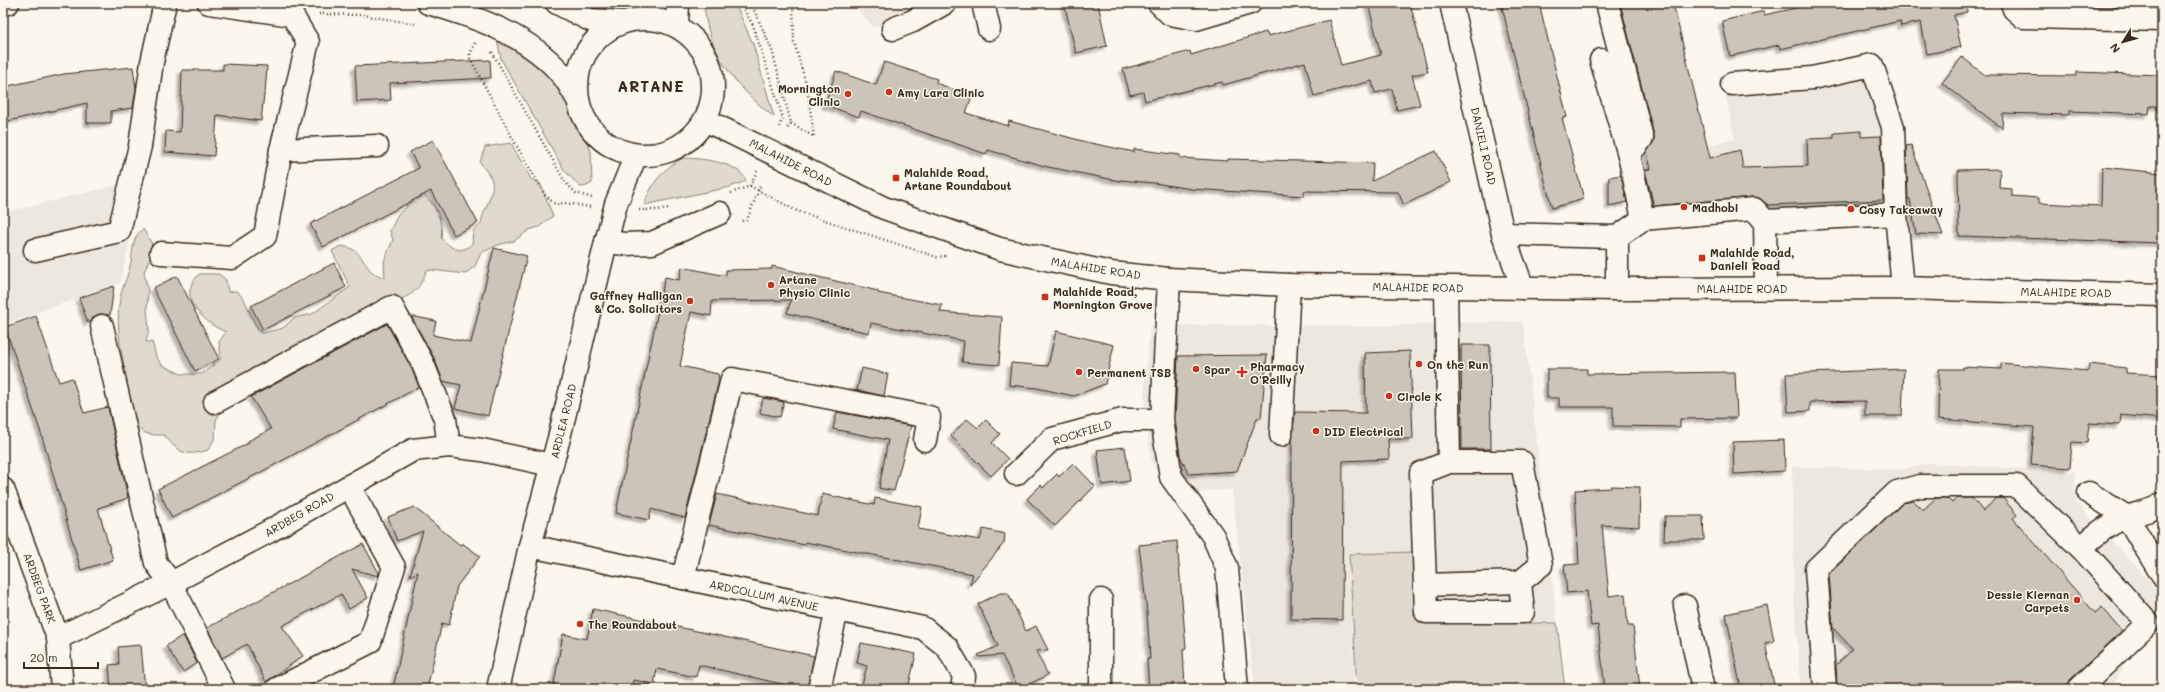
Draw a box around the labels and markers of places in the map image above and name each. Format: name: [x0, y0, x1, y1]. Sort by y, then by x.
place label: Mornington Clinic: [778, 81, 840, 109]
place label: Amy Lara Clinic: [897, 85, 985, 100]
marker: Amy Lara Clinic: [884, 87, 894, 97]
marker: Mornington Clinic: [843, 89, 853, 99]
place label: Malahide Road, Artane Roundabout: [904, 165, 1011, 193]
marker: Malahide Road, Artane Roundabout: [891, 173, 901, 183]
place label: Madhobi: [1692, 200, 1738, 215]
marker: Madhobi: [1679, 202, 1689, 212]
place label: Cosy Takeaway: [1859, 202, 1943, 217]
marker: Cosy Takeaway: [1846, 204, 1856, 214]
place label: Malahide Road, Danieli Road: [1710, 245, 1794, 273]
marker: Malahide Road, Danieli Road: [1697, 253, 1707, 263]
place label: Artane Physio Clinic: [779, 272, 851, 300]
marker: Artane Physio Clinic: [766, 280, 776, 290]
place label: Malahide Road, Mornington Grove: [1053, 284, 1153, 312]
place label: Gaffney Halligan & Co. Solicitors: [590, 288, 682, 316]
marker: Malahide Road, Mornington Grove: [1040, 292, 1050, 302]
marker: Gaffney Halligan & Co. Solicitors: [685, 296, 695, 306]
place label: On the Run: [1427, 357, 1488, 372]
place label: Pharmacy O'Reilly: [1250, 359, 1304, 387]
marker: On the Run: [1414, 359, 1424, 369]
place label: Spar: [1204, 362, 1231, 377]
marker: Spar: [1191, 364, 1201, 374]
place label: Permanent TSB: [1087, 365, 1171, 380]
marker: Permanent TSB: [1074, 367, 1084, 377]
marker: Pharmacy O'Reilly: [1237, 367, 1247, 377]
place label: Circle K: [1397, 389, 1442, 404]
marker: Circle K: [1384, 391, 1394, 401]
place label: DID Electrical: [1324, 424, 1403, 439]
marker: DID Electrical: [1311, 426, 1321, 436]
place label: Dessie Kiernan Carpets: [1987, 587, 2069, 615]
marker: Dessie Kiernan Carpets: [2072, 595, 2082, 605]
place label: The Roundabout: [588, 617, 677, 632]
marker: The Roundabout: [575, 619, 585, 629]

